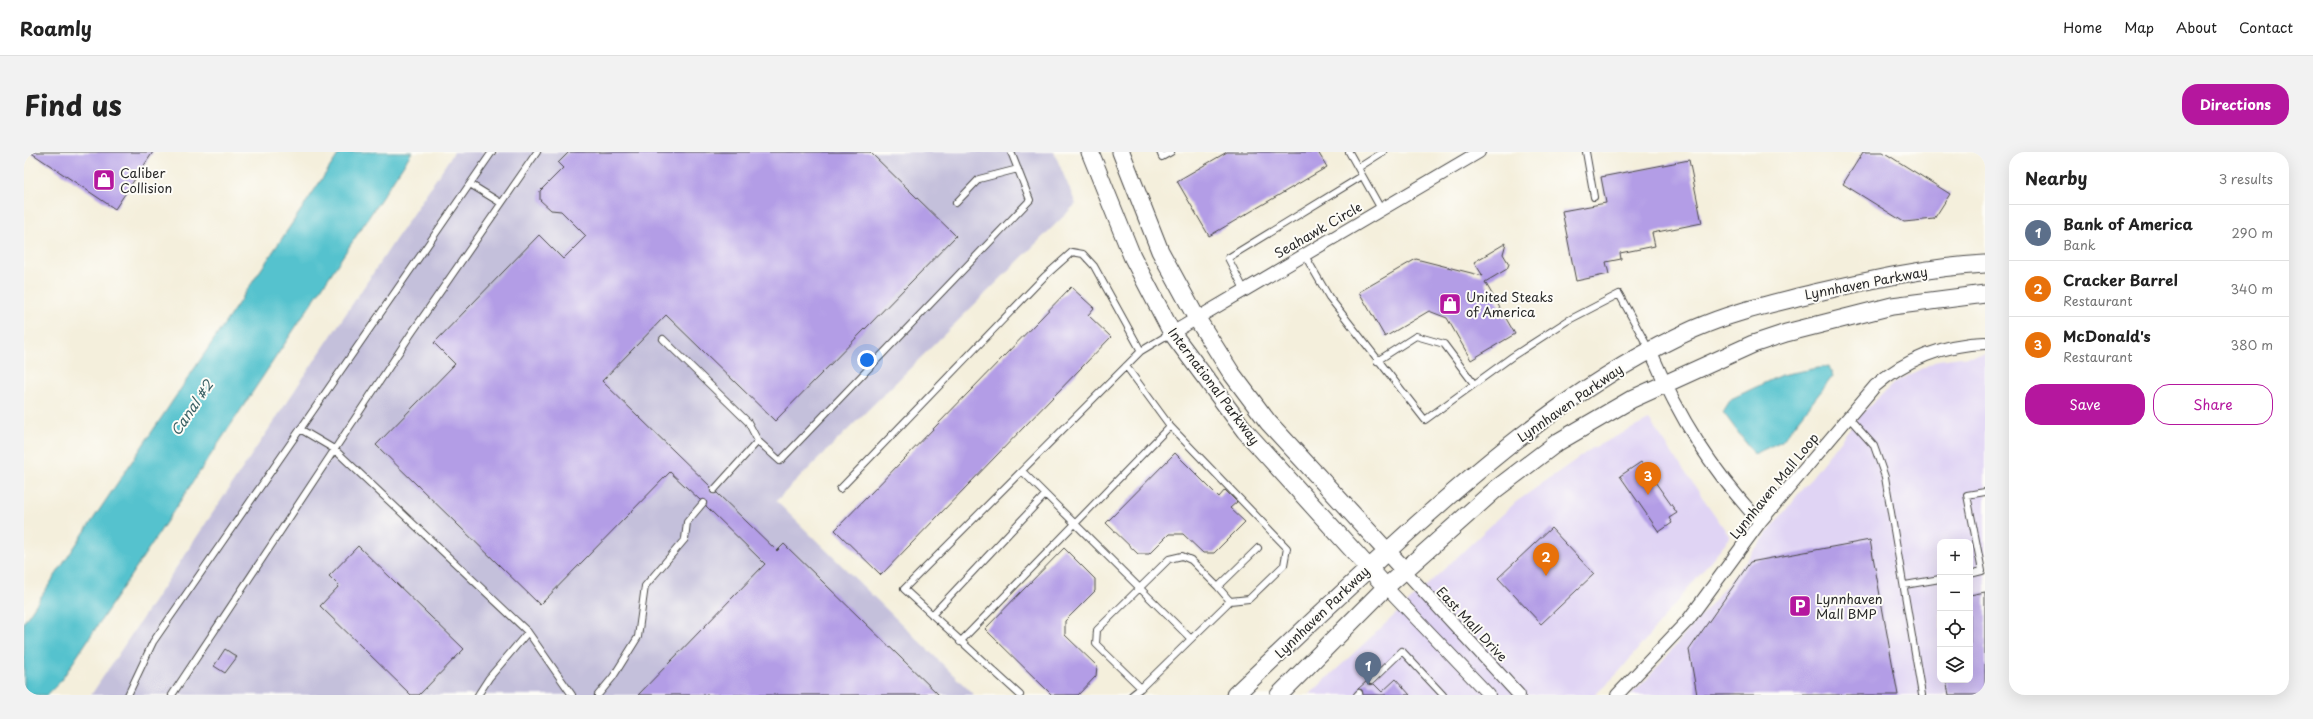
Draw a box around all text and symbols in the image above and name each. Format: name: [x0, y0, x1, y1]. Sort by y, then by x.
text: Roamly: [20, 14, 92, 42]
text: Home: [2063, 17, 2102, 38]
text: Map: [2124, 17, 2154, 38]
text: About: [2176, 17, 2217, 38]
text: Contact: [2239, 17, 2293, 38]
text: Find us: [24, 83, 122, 126]
button: Directions: [2182, 84, 2289, 125]
place label: Caliber Collision: [120, 163, 172, 197]
text: Nearby: [2025, 165, 2087, 191]
shop icon: Caliber Collision: [91, 167, 117, 193]
text: 3 results: [2219, 169, 2273, 188]
street label: Seahawk Circle: [1271, 197, 1365, 262]
text: Bank of America: [2063, 212, 2193, 235]
text: 1: [2035, 223, 2041, 242]
text: 290 m: [2232, 223, 2273, 242]
text: Bank: [2063, 235, 2096, 254]
street label: Lynnhaven Parkway: [1803, 261, 1929, 304]
text: Cracker Barrel: [2063, 268, 2178, 291]
text: 2: [2033, 279, 2043, 298]
text: 340 m: [2230, 279, 2273, 298]
place label: United Steaks of America: [1466, 287, 1553, 321]
shop icon: United Steaks of America: [1437, 291, 1463, 317]
text: Restaurant: [2063, 291, 2133, 310]
street label: International Parkway: [1164, 323, 1265, 448]
text: McDonald's: [2063, 324, 2151, 347]
text: 3: [2034, 335, 2042, 354]
text: 380 m: [2230, 335, 2273, 354]
text: Restaurant: [2063, 347, 2133, 366]
your location: [857, 350, 877, 370]
street label: Lynnhaven Parkway: [1513, 359, 1626, 446]
water label: Canal #2: [165, 375, 219, 440]
button: Save: [2025, 384, 2145, 425]
button: Share: [2153, 384, 2273, 425]
street label: Lynnhaven Mall Loop: [1725, 428, 1823, 543]
pin: 3: [1635, 462, 1661, 495]
map controls: [1937, 539, 1973, 683]
button: +: [1937, 539, 1973, 575]
pin: 2: [1533, 543, 1559, 576]
street label: Lynnhaven Parkway: [1270, 561, 1373, 662]
button: −: [1937, 575, 1973, 611]
street label: East Mall Drive: [1433, 582, 1512, 665]
place label: Lynnhaven Mall BMP: [1816, 589, 1883, 623]
parking icon: Lynnhaven Mall BMP: [1787, 593, 1813, 619]
button: locate: [1937, 611, 1973, 647]
button: layers: [1937, 647, 1973, 683]
pin: 1: [1355, 652, 1381, 685]

